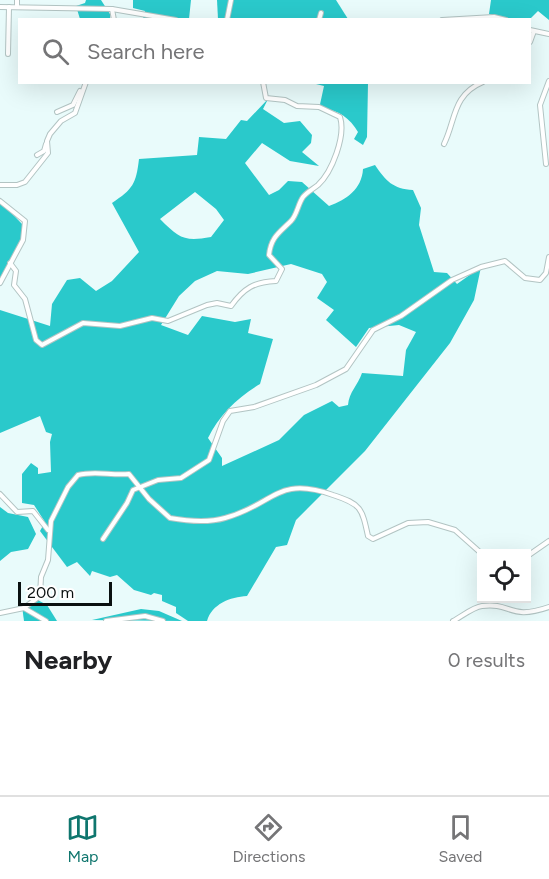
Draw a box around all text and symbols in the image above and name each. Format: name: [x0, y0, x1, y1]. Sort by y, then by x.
search box: [18, 18, 531, 84]
icon: search: [39, 35, 72, 68]
text: Search here: [87, 38, 205, 65]
map controls: [477, 549, 531, 603]
button: locate: [477, 549, 531, 603]
scale bar: [18, 579, 112, 606]
text: 200 m: [27, 583, 74, 602]
text: Nearby: [24, 644, 112, 676]
text: 0 results: [448, 648, 525, 672]
tab: Map: [66, 811, 99, 866]
tab: Directions: [232, 811, 305, 866]
tab: Saved: [438, 811, 483, 866]

